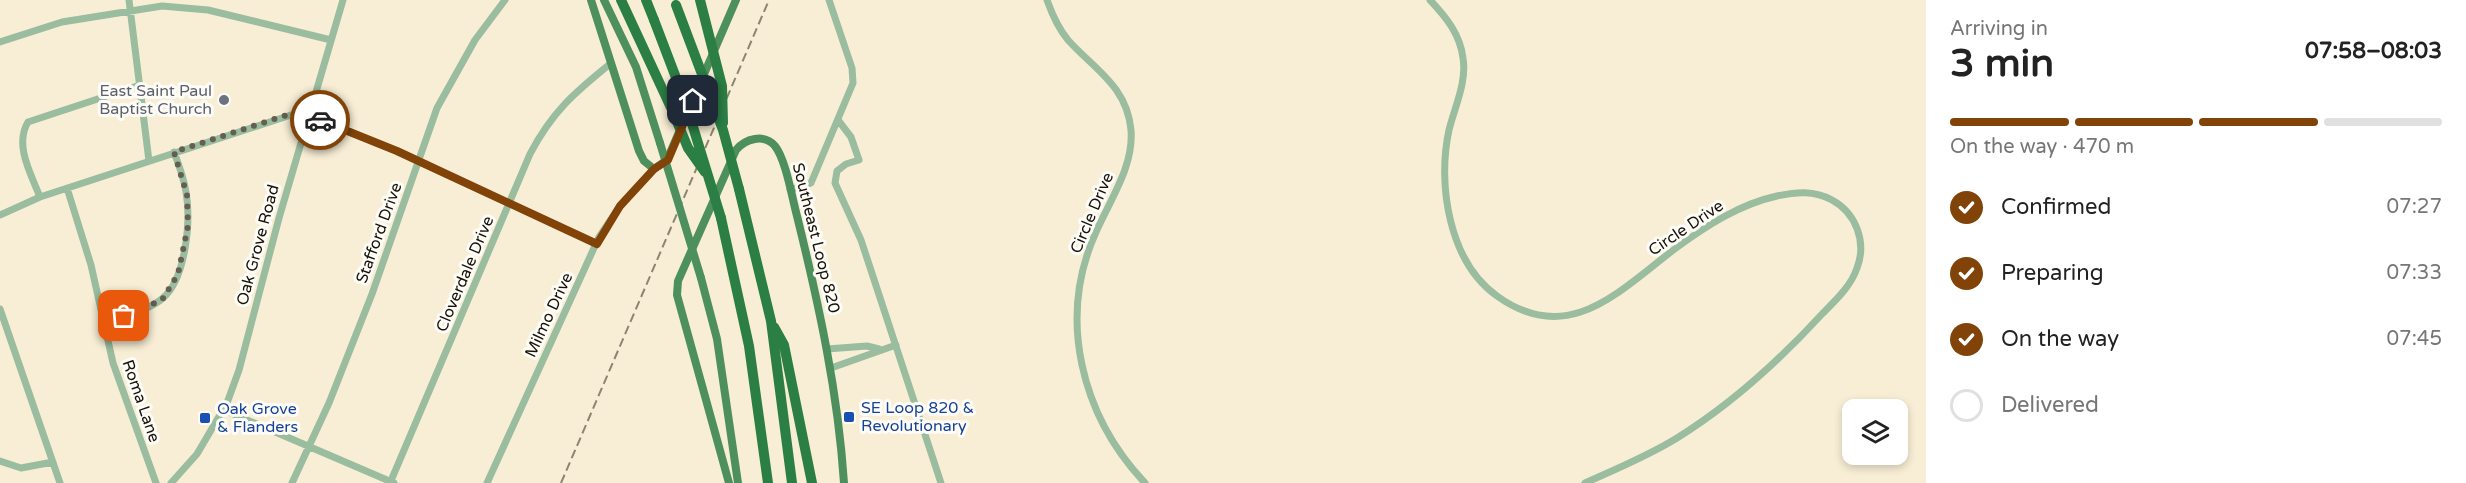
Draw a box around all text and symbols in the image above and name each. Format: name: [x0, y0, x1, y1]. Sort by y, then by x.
text: Arriving in: [1950, 17, 2048, 41]
text: 07:58–08:03: [2305, 38, 2442, 64]
text: 3 min: [1950, 40, 2054, 87]
pin: [667, 75, 718, 126]
place label: East Saint Paul Baptist Church: [99, 81, 212, 119]
icon: home: [676, 84, 709, 117]
courier: [290, 90, 350, 150]
marker: East Saint Paul Baptist Church: [217, 93, 231, 107]
icon: car: [304, 104, 337, 137]
text: On the way · 470 m: [1950, 135, 2134, 159]
street label: Southeast Loop 820: [788, 161, 844, 315]
street label: Circle Drive: [1066, 169, 1118, 257]
street label: Stafford Drive: [352, 180, 406, 286]
street label: Oak Grove Road: [232, 182, 284, 308]
icon: check: [1950, 191, 1983, 224]
text: Confirmed: [2001, 194, 2111, 220]
text: 07:27: [2387, 195, 2442, 219]
street label: Circle Drive: [1645, 196, 1727, 260]
street label: Cloverdale Drive: [432, 213, 498, 335]
icon: check: [1950, 257, 1983, 290]
text: Preparing: [2001, 260, 2104, 286]
text: 07:33: [2387, 261, 2442, 285]
street label: Milmo Drive: [521, 269, 577, 361]
pin: [98, 290, 149, 341]
icon: bag: [107, 299, 140, 332]
icon: check: [1950, 323, 1983, 356]
text: On the way: [2001, 326, 2119, 352]
text: 07:45: [2387, 327, 2442, 351]
street label: Roma Lane: [118, 357, 164, 445]
text: Delivered: [2001, 392, 2099, 418]
place label: SE Loop 820 & Revolutionary: [861, 398, 974, 436]
place label: Oak Grove & Flanders: [217, 399, 298, 437]
map controls: [1842, 399, 1908, 465]
button: layers: [1842, 399, 1908, 465]
marker: SE Loop 820 & Revolutionary: [842, 410, 856, 424]
marker: Oak Grove & Flanders: [198, 411, 212, 425]

